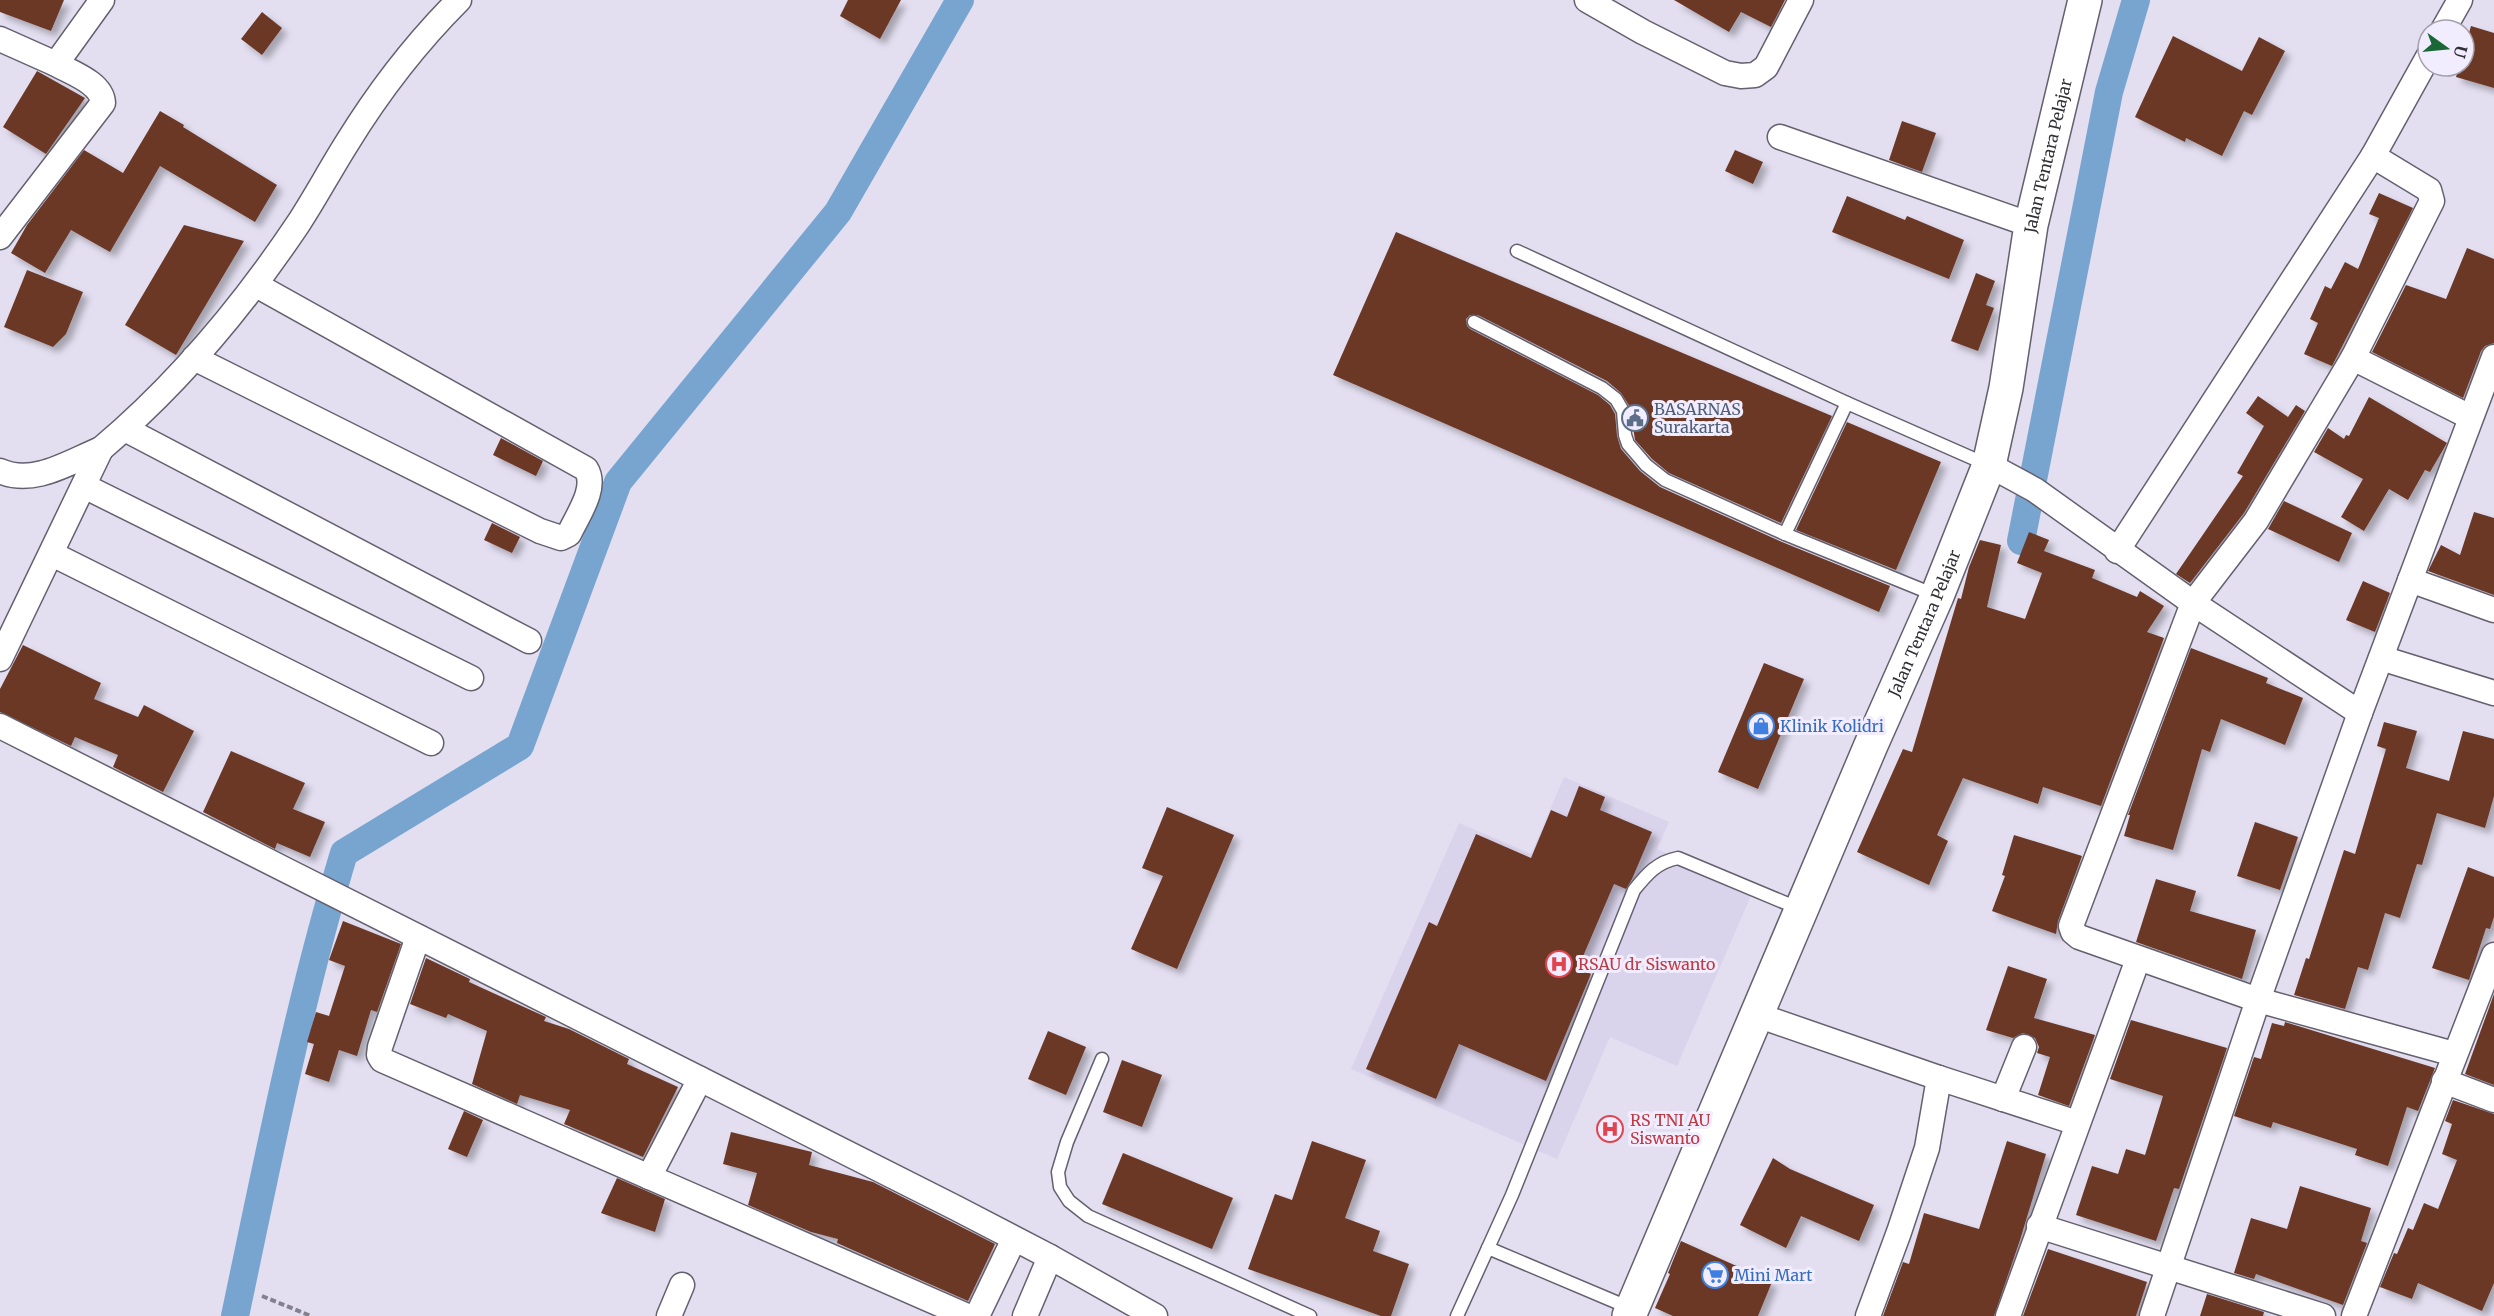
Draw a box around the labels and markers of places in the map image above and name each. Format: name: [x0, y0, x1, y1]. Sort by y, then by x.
place label: BASARNAS Surakarta: [1654, 399, 1741, 437]
public building icon: BASARNAS Surakarta: [1620, 403, 1650, 433]
shop icon: Klinik Kolidri: [1746, 711, 1776, 741]
place label: Klinik Kolidri: [1780, 716, 1884, 736]
hospital icon: RSAU dr Siswanto: [1544, 949, 1574, 979]
place label: RSAU dr Siswanto: [1578, 954, 1715, 974]
place label: RS TNI AU Siswanto: [1630, 1110, 1710, 1148]
hospital icon: RS TNI AU Siswanto: [1595, 1114, 1625, 1144]
supermarket icon: Mini Mart: [1700, 1260, 1730, 1290]
place label: Mini Mart: [1734, 1265, 1813, 1285]

